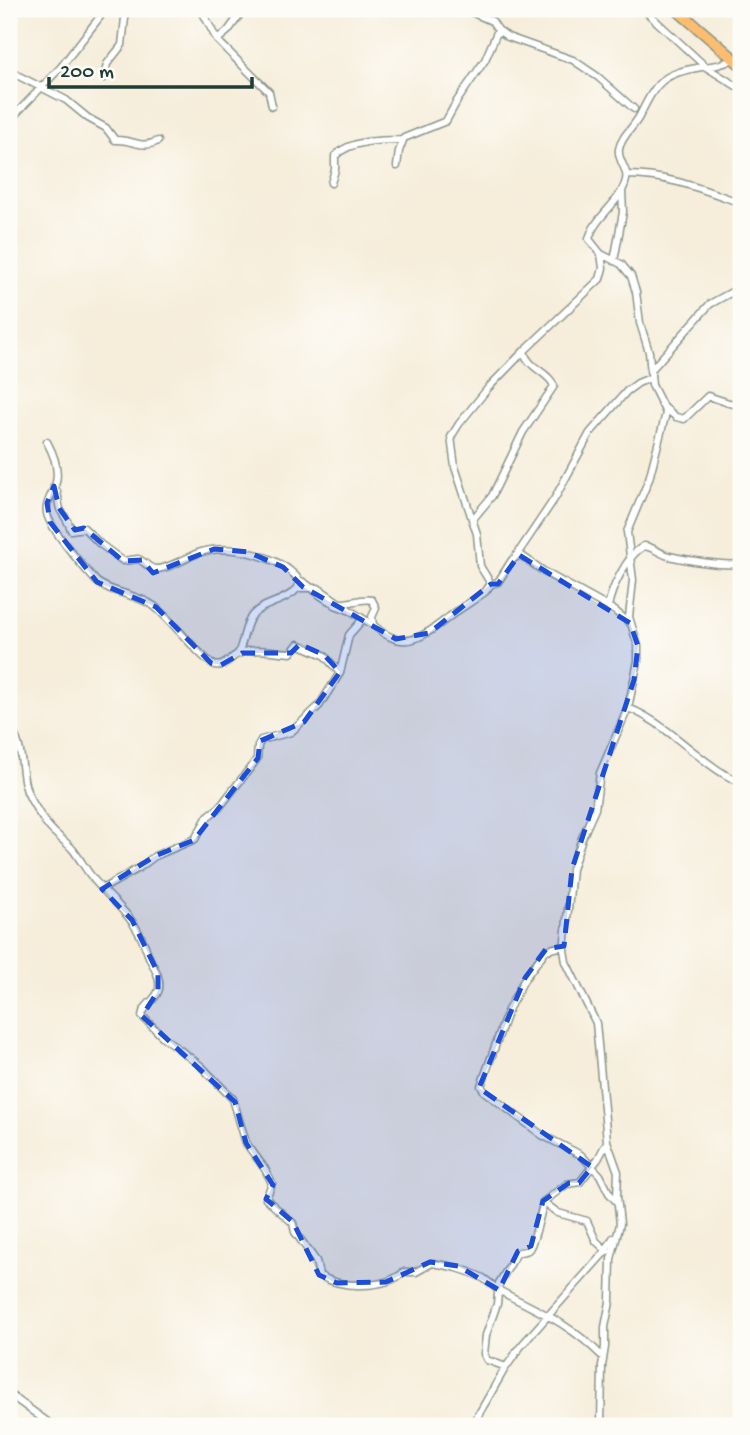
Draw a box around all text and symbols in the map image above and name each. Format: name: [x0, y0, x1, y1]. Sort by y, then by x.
scale bar: [49, 46, 252, 90]
text: 200 m: [60, 61, 114, 86]

